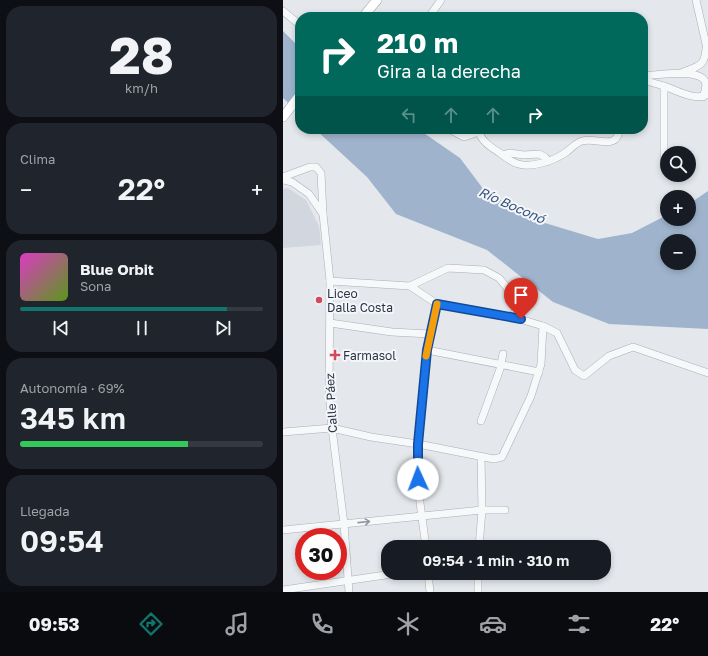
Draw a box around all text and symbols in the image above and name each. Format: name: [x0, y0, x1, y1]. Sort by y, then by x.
text: 28: [109, 23, 174, 85]
text: 210 m: [377, 26, 458, 59]
icon: right: [311, 28, 363, 80]
text: Gira a la derecha: [377, 60, 521, 82]
text: km/h: [125, 80, 158, 96]
icon: left: [398, 104, 420, 126]
icon: ahead: [440, 104, 462, 126]
icon: ahead: [482, 104, 504, 126]
icon: right: [524, 104, 546, 126]
map controls: [660, 146, 696, 270]
button: search: [660, 146, 696, 182]
text: Clima: [20, 151, 55, 167]
text: 22°: [118, 171, 165, 207]
text: −: [20, 176, 32, 203]
text: +: [251, 176, 263, 203]
water label: Río Boconó: [477, 183, 549, 227]
button: +: [660, 190, 696, 226]
button: −: [660, 234, 696, 270]
text: Blue Orbit: [80, 260, 154, 278]
text: Sona: [80, 278, 111, 294]
pin: [504, 278, 538, 319]
icon: arrive: [510, 284, 532, 306]
place label: Liceo Dalla Costa: [327, 286, 393, 315]
marker: Liceo Dalla Costa: [314, 295, 324, 305]
icon: previous: [50, 317, 72, 339]
icon: pause: [131, 317, 153, 339]
icon: next: [212, 317, 234, 339]
place label: Farmasol: [343, 348, 396, 363]
marker: Farmasol: [330, 350, 340, 360]
street label: Calle Páez: [322, 373, 340, 433]
text: Autonomía · 69%: [20, 380, 125, 396]
text: 345 km: [20, 400, 126, 436]
position arrow: [397, 458, 439, 500]
text: Llegada: [20, 503, 70, 519]
one-way arrow: [357, 518, 370, 526]
text: 09:54: [20, 523, 104, 559]
speed limit sign: 30: [295, 528, 347, 580]
text: 09:54 · 1 min · 310 m: [423, 551, 569, 569]
icon: directions: [137, 610, 165, 638]
icon: music: [223, 610, 251, 638]
icon: phone: [308, 610, 336, 638]
icon: climate: [394, 610, 422, 638]
icon: car: [479, 610, 507, 638]
icon: filters: [565, 610, 593, 638]
text: 09:53: [29, 613, 80, 635]
text: 22°: [650, 613, 679, 635]

